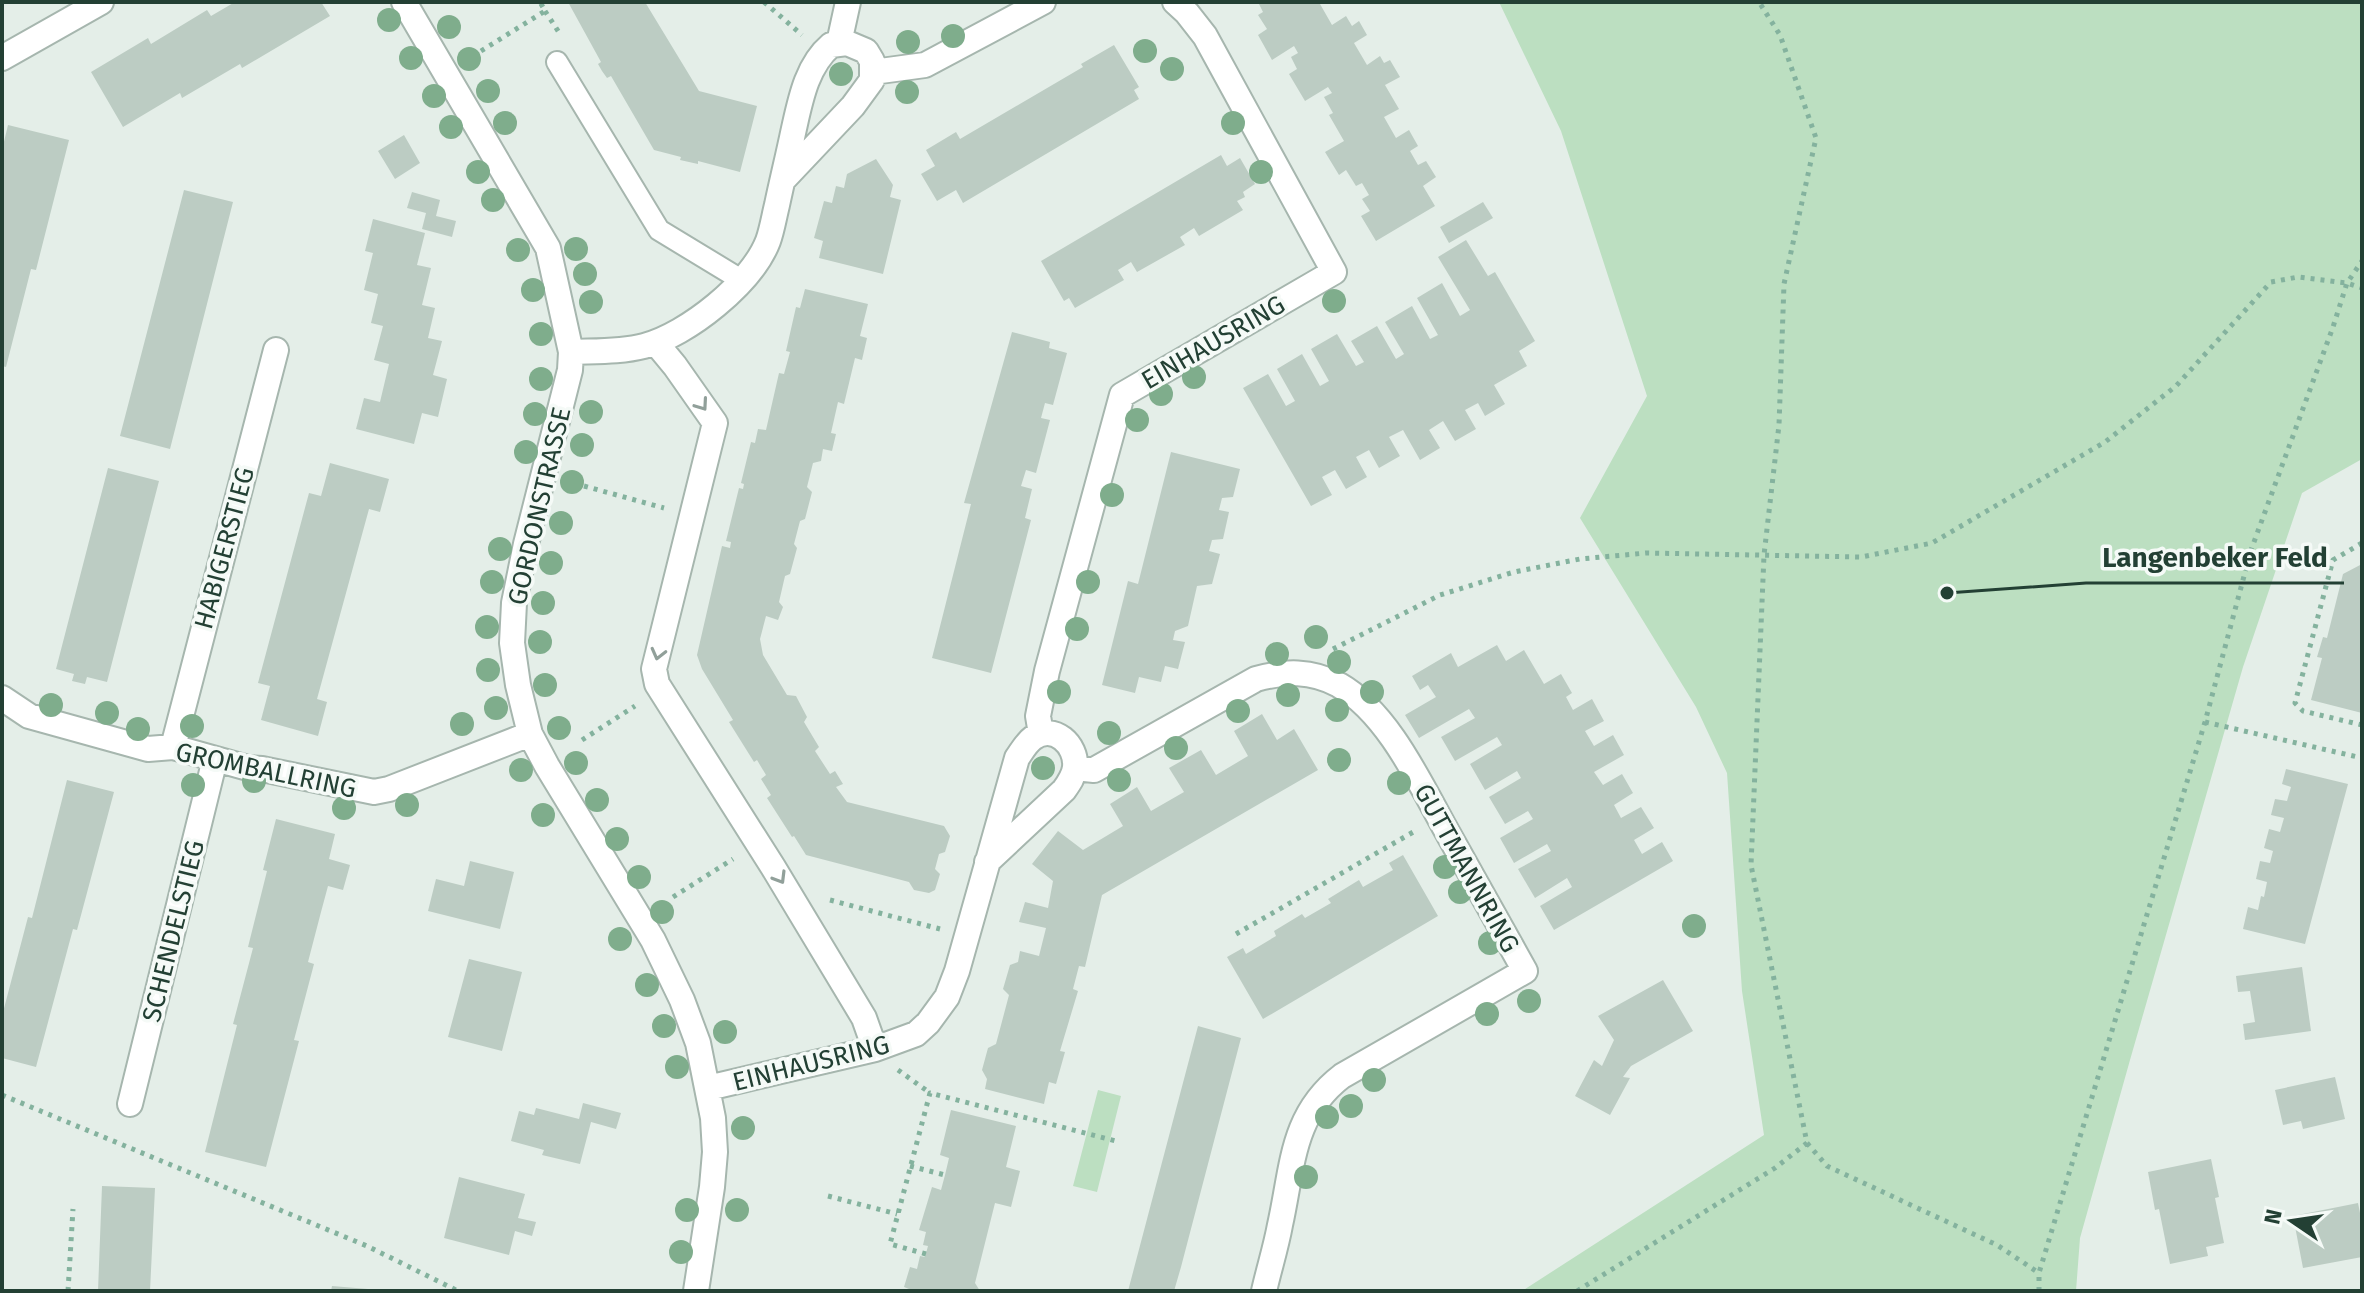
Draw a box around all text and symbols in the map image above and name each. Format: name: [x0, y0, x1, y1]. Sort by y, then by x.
street label: EINHAUSRING: [1136, 289, 1290, 396]
one-way arrow: [693, 397, 708, 411]
street label: GORDONSTRASSE: [502, 404, 577, 608]
street label: HABIGERSTIEG: [188, 464, 261, 633]
callout: Langenbeker Feld: [2086, 531, 2344, 583]
text: Langenbeker Feld: [2102, 541, 2328, 574]
one-way arrow: [651, 647, 668, 661]
street label: GROMBALLRING: [173, 736, 359, 805]
street label: GUTTMANNRING: [1407, 778, 1526, 958]
street label: SCHENDELSTIEG: [136, 837, 211, 1025]
one-way arrow: [770, 869, 786, 884]
street label: EINHAUSRING: [730, 1029, 893, 1098]
north arrow: [2252, 1181, 2332, 1261]
text: N: [2258, 1206, 2288, 1227]

